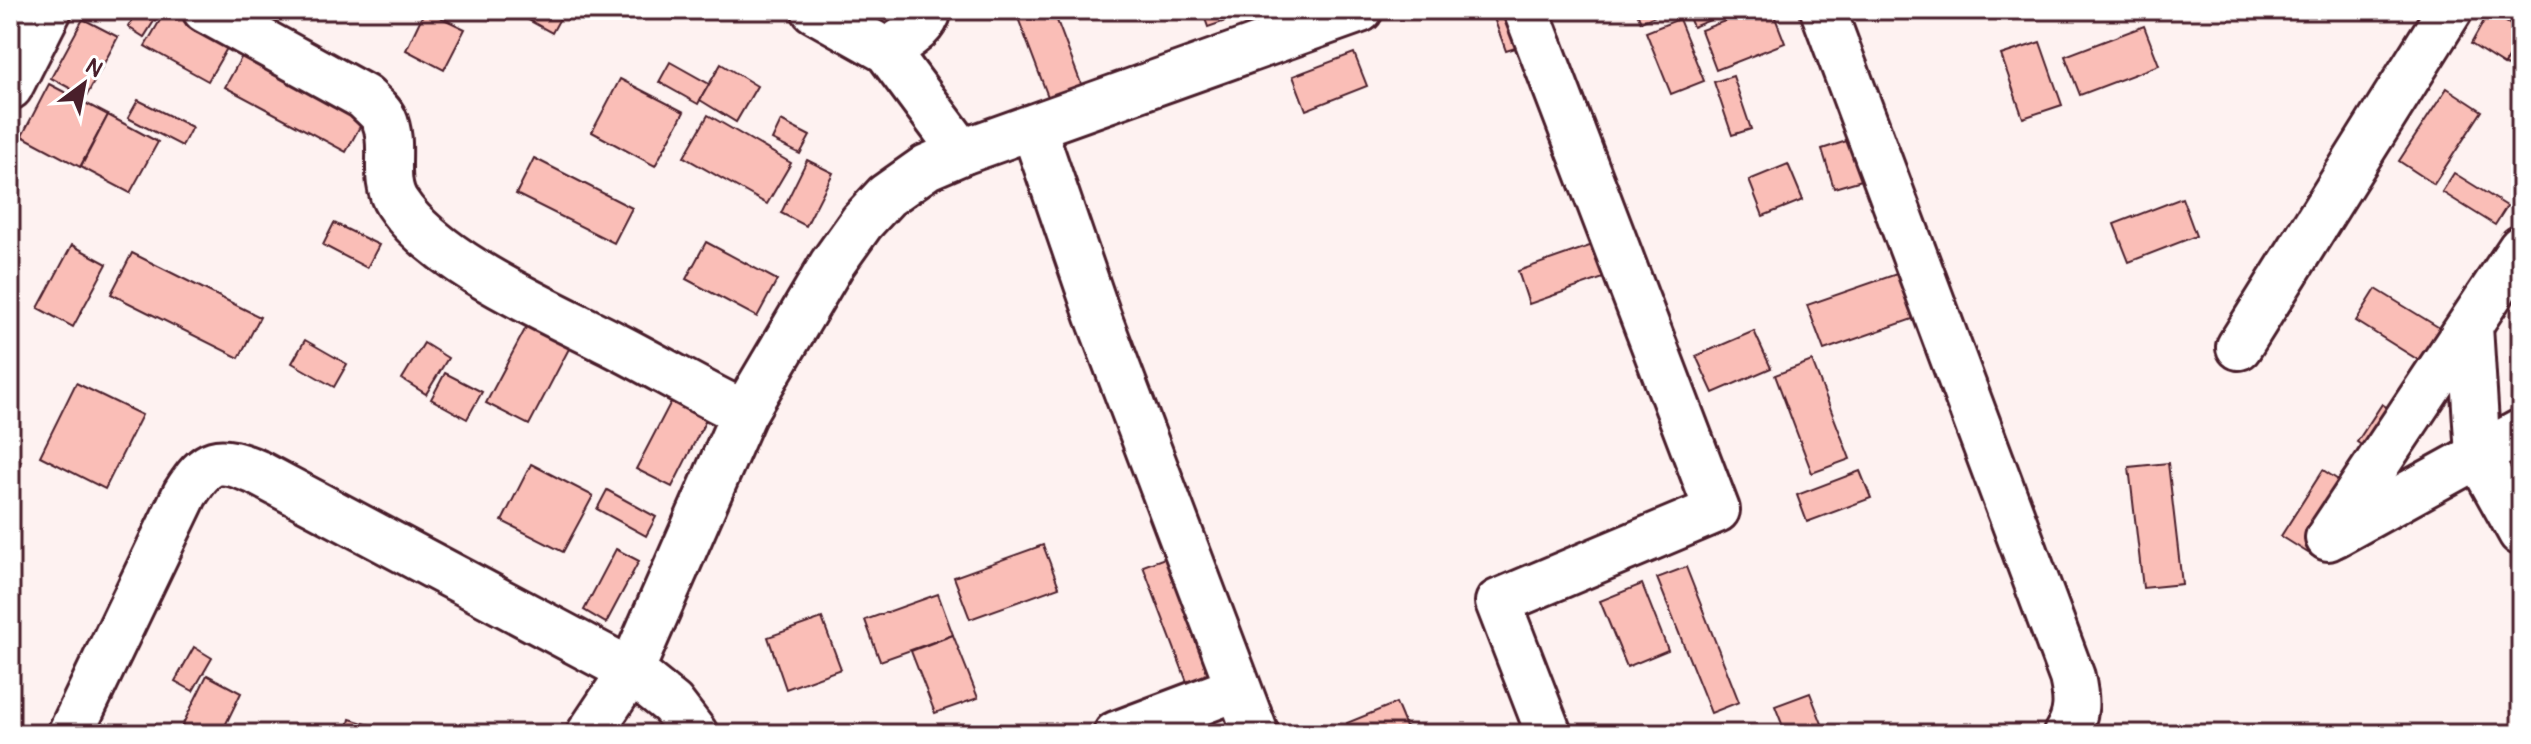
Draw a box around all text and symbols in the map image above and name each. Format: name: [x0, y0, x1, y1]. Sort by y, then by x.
north arrow: [44, 44, 124, 124]
text: N: [80, 52, 108, 84]

